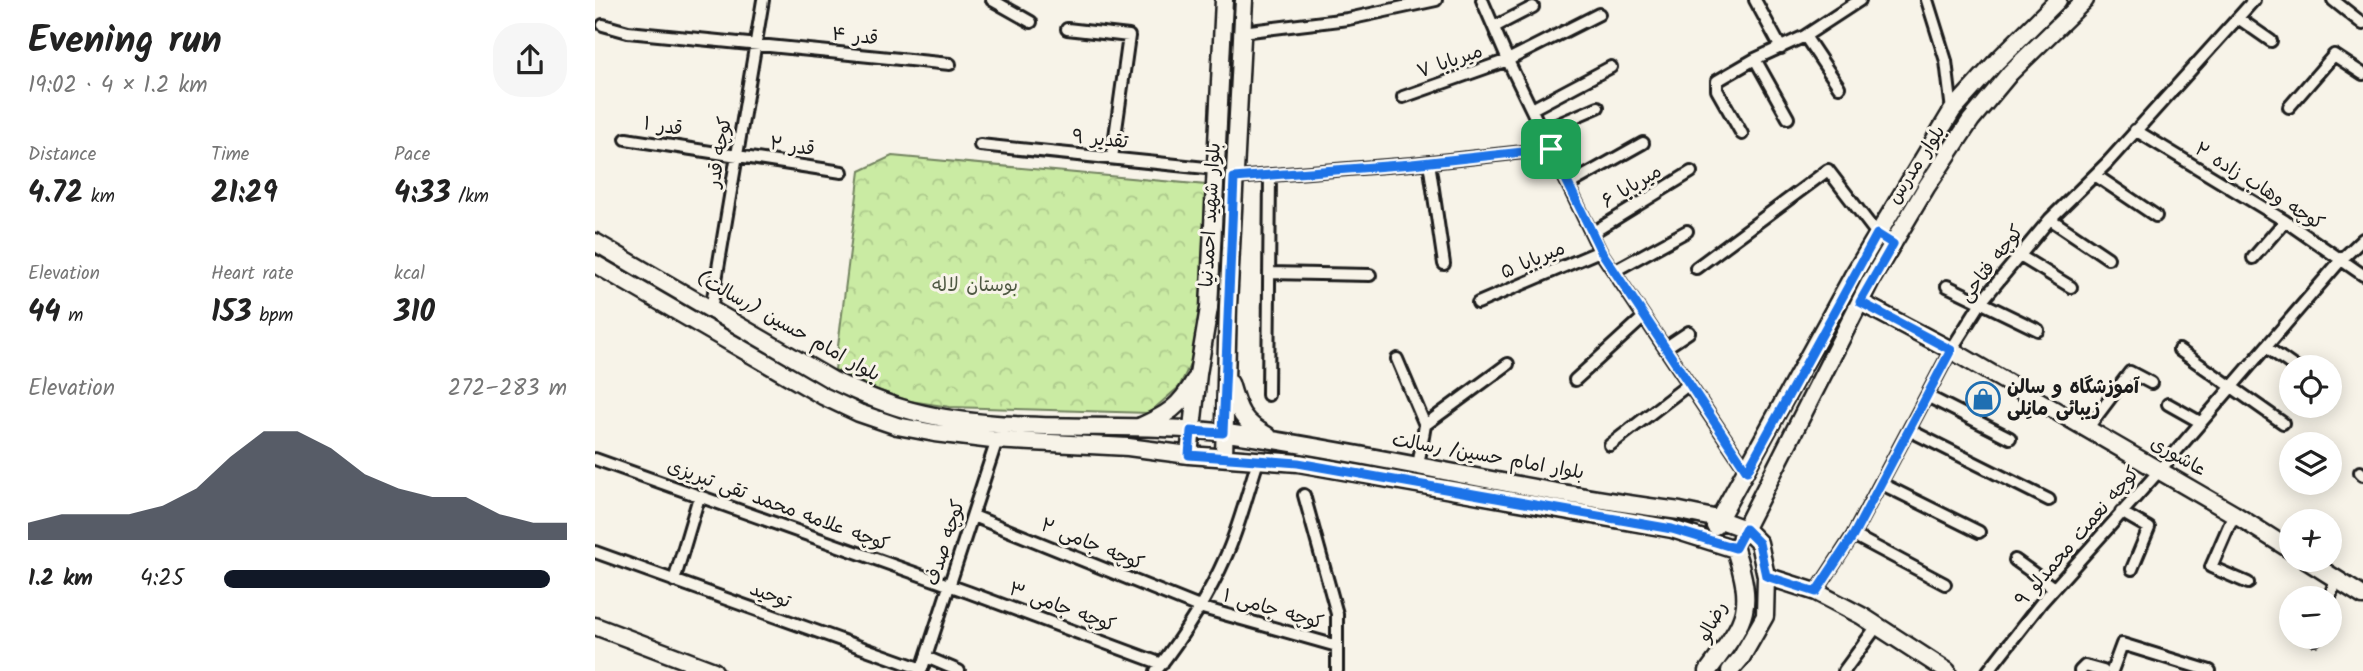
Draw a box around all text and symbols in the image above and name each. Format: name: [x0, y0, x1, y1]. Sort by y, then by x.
text: Evening run: [28, 12, 222, 72]
street label: قدر ۴: [830, 20, 880, 54]
button: share: [493, 23, 567, 97]
street label: میربابا ۷: [1413, 37, 1487, 87]
text: 19:02 · 4 × 1.2 km: [28, 68, 208, 104]
street label: قدر ۱: [641, 109, 685, 145]
street label: کوچه قدر: [699, 114, 741, 192]
pin: [1521, 119, 1581, 179]
street label: بلوار مدرس: [1880, 119, 1954, 211]
street label: ۹ تقدیر: [1070, 122, 1130, 158]
street label: قدر ۲: [767, 129, 817, 165]
icon: arrive: [1532, 130, 1570, 168]
street label: کوچه وهاب زاده ۲: [2188, 135, 2330, 239]
text: Distance: [28, 140, 96, 170]
text: Time: [211, 140, 249, 170]
text: Pace: [394, 140, 430, 170]
street label: بلوار شهید احمدنیا: [1192, 142, 1230, 288]
street label: میربابا ۶: [1596, 157, 1668, 217]
text: 4.72: [28, 170, 83, 218]
text: 21:29: [211, 170, 278, 218]
text: 4:33: [394, 170, 451, 218]
text: km: [83, 182, 115, 212]
text: /km: [451, 182, 489, 212]
street label: کوچه فتاحی: [1952, 219, 2032, 309]
street label: میربابا ۵: [1496, 234, 1570, 288]
text: Elevation: [28, 259, 100, 289]
text: Heart rate: [211, 259, 294, 289]
text: kcal: [394, 259, 425, 289]
street label: بلوار امام حسین (رسالت): [690, 264, 886, 390]
park label: بوستان لاله: [932, 271, 1018, 301]
text: 44: [28, 289, 61, 337]
text: 153: [211, 289, 252, 337]
text: 310: [394, 289, 435, 337]
text: m: [61, 301, 83, 331]
text: bpm: [252, 301, 293, 331]
map controls: [2279, 355, 2342, 649]
button: locate: [2279, 355, 2342, 418]
text: Elevation: [28, 371, 115, 407]
text: 272–283 m: [448, 371, 567, 407]
place label: آموزشگاه و سالن زیبائی مانِلی: [2007, 373, 2140, 425]
shop icon: آموزشگاه و سالن زیبائی مانِلی: [1964, 380, 2002, 418]
street label: بلوار امام حسین/ رسالت: [1390, 425, 1586, 489]
street label: عاشوری: [2144, 429, 2212, 485]
button: layers: [2279, 432, 2342, 495]
street label: کوچه علامه محمد تقی تبریزی: [663, 452, 893, 560]
street label: کوچه نعمت محمدلو ۹: [2008, 460, 2148, 614]
street label: کوچه صدف: [918, 496, 974, 590]
button: +: [2279, 509, 2342, 572]
street label: کوچه جامی ۲: [1036, 511, 1148, 579]
text: 1.2 km: [28, 561, 93, 597]
text: 4:25: [140, 561, 184, 597]
street label: توحید: [745, 575, 795, 617]
street label: کوچه جامی ۳: [1004, 575, 1120, 641]
street label: کوچه جامی ۱: [1219, 581, 1327, 639]
button: −: [2279, 586, 2342, 649]
street label: رضالو: [1689, 596, 1736, 649]

